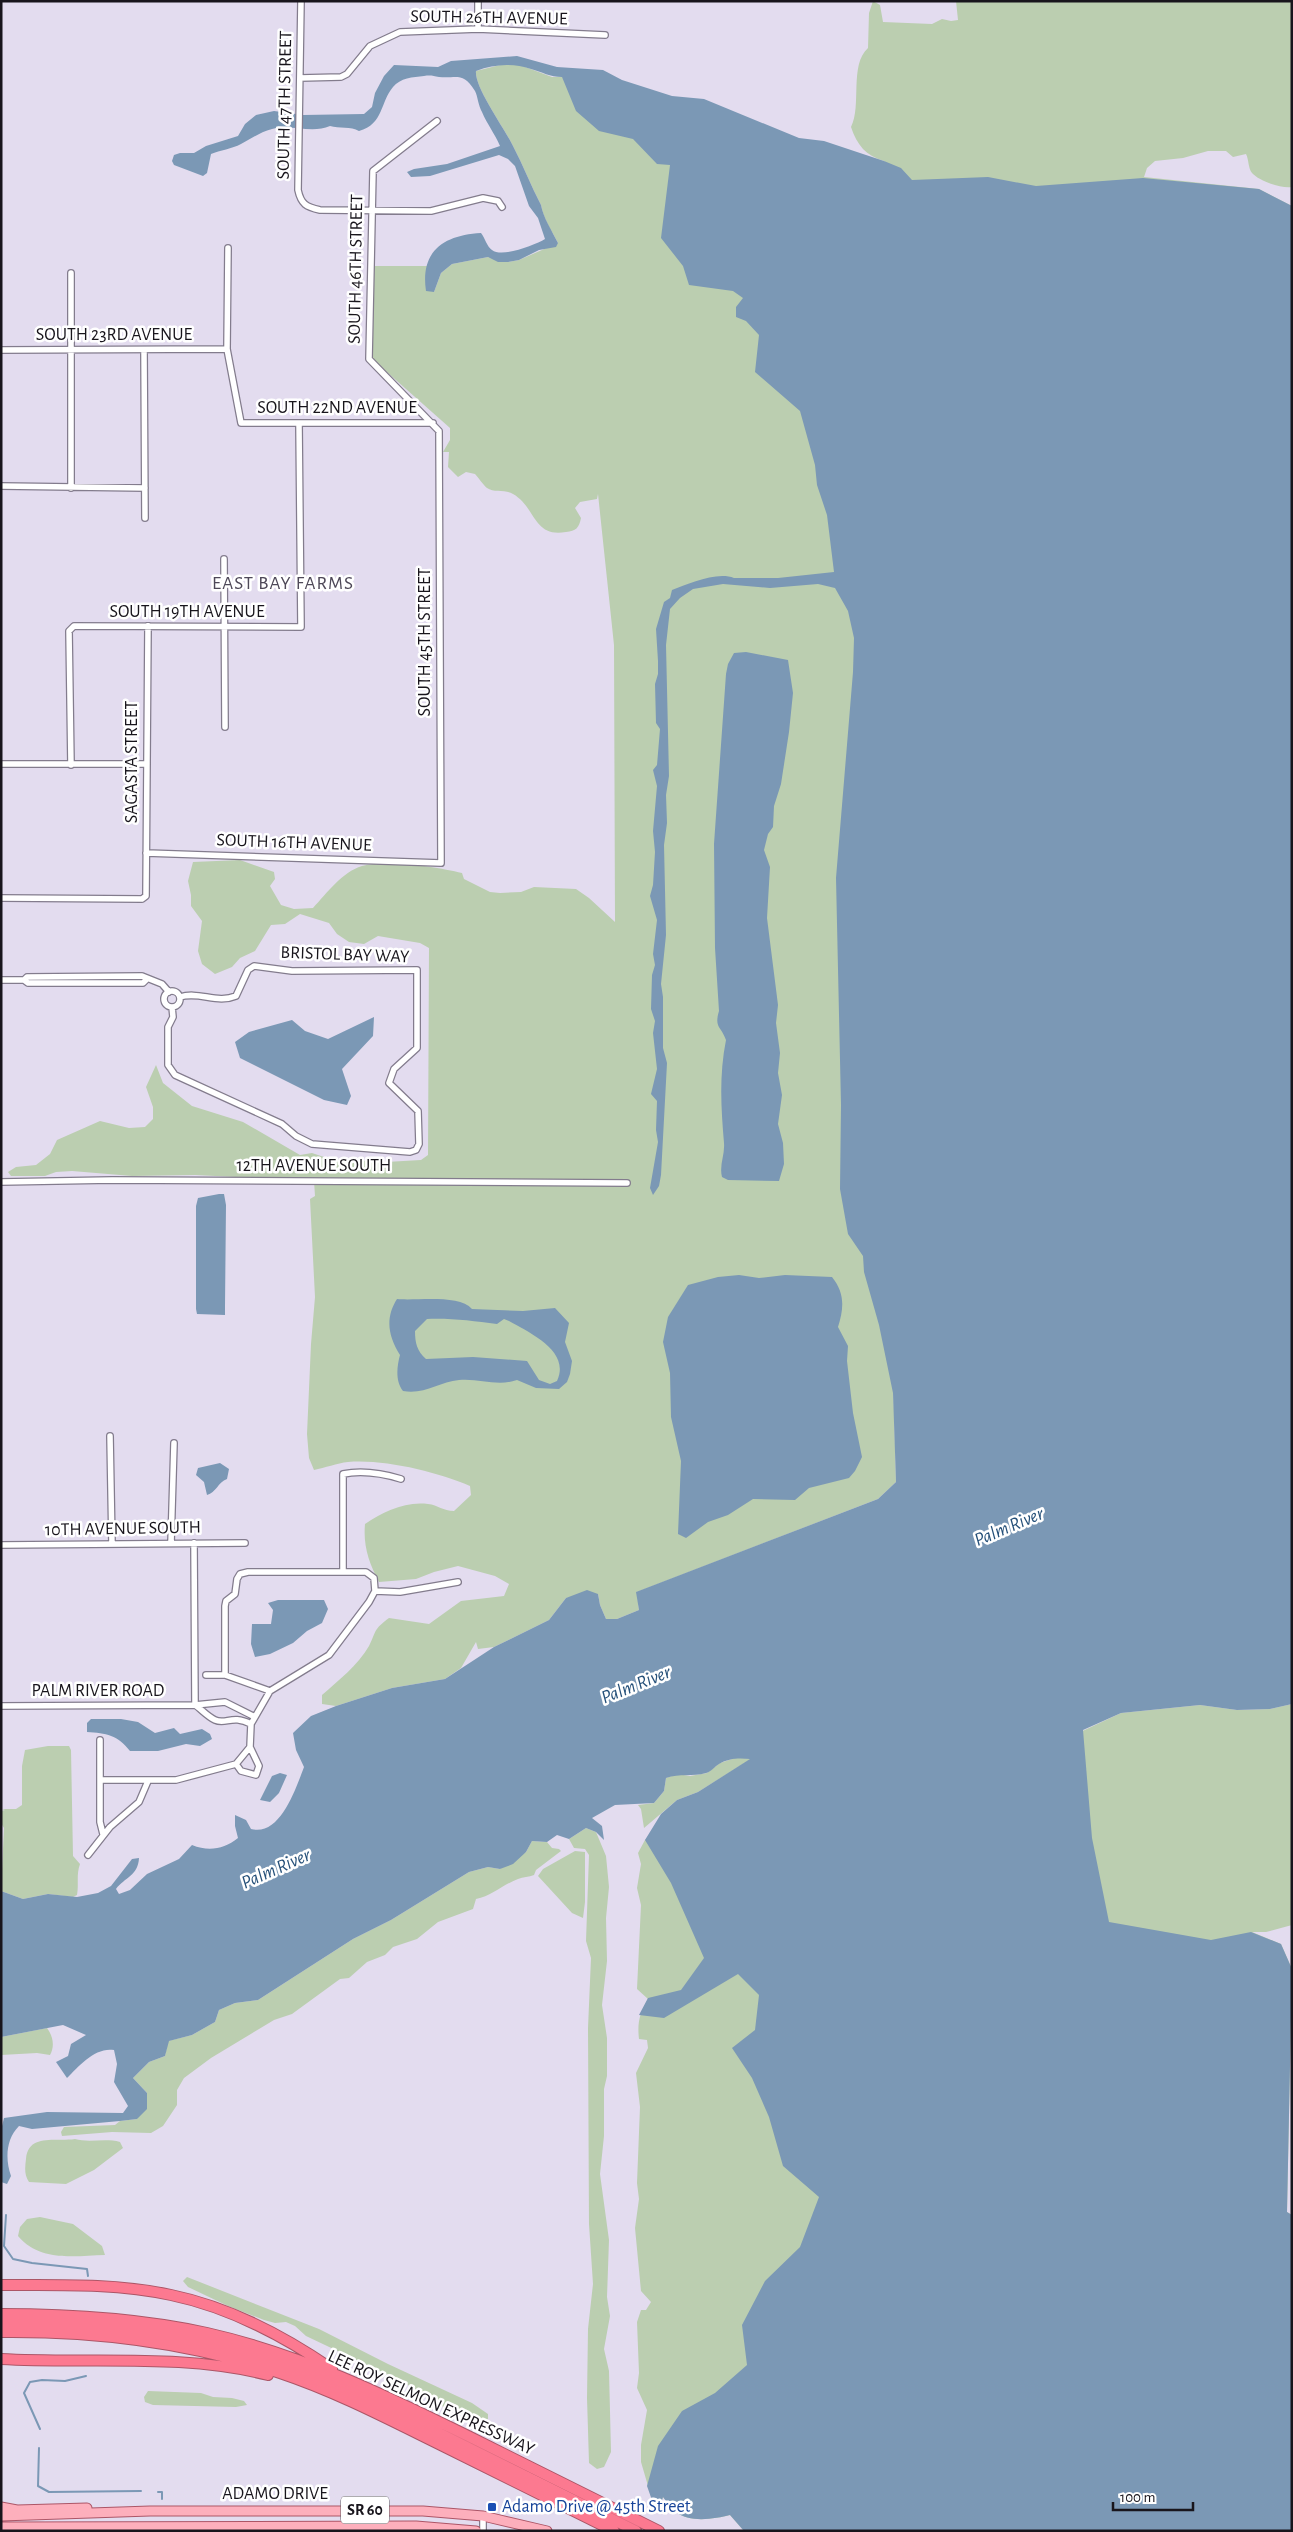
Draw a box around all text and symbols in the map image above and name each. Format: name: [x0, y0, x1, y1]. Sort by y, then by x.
street label: SOUTH 26TH AVENUE: [410, 8, 568, 28]
street label: SOUTH 47TH STREET: [275, 30, 295, 180]
street label: SOUTH 46TH STREET: [346, 194, 366, 344]
street label: SOUTH 23RD AVENUE: [36, 326, 193, 344]
street label: SOUTH 22ND AVENUE: [257, 399, 417, 417]
street label: SOUTH 45TH STREET: [416, 567, 434, 716]
district label: EAST BAY FARMS: [212, 574, 354, 593]
street label: SOUTH 19TH AVENUE: [109, 603, 265, 621]
street label: SAGASTA STREET: [123, 701, 141, 823]
street label: SOUTH 16TH AVENUE: [216, 831, 372, 855]
street label: BRISTOL BAY WAY: [280, 944, 410, 966]
street label: 12TH AVENUE SOUTH: [237, 1157, 391, 1175]
water label: Palm River: [972, 1504, 1047, 1550]
street label: 10TH AVENUE SOUTH: [45, 1519, 201, 1539]
water label: Palm River: [599, 1662, 674, 1708]
street label: PALM RIVER ROAD: [32, 1682, 164, 1700]
water label: Palm River: [239, 1845, 314, 1893]
street label: LEE ROY SELMON EXPRESSWAY: [325, 2347, 537, 2459]
scale bar: [1113, 2480, 1193, 2512]
street label: ADAMO DRIVE: [222, 2485, 328, 2503]
text: 100 m: [1120, 2490, 1155, 2505]
road number: SR 60: [341, 2496, 389, 2524]
place label: Adamo Drive @ 45th Street: [502, 2498, 691, 2516]
marker: Adamo Drive @ 45th Street: [486, 2501, 498, 2513]

